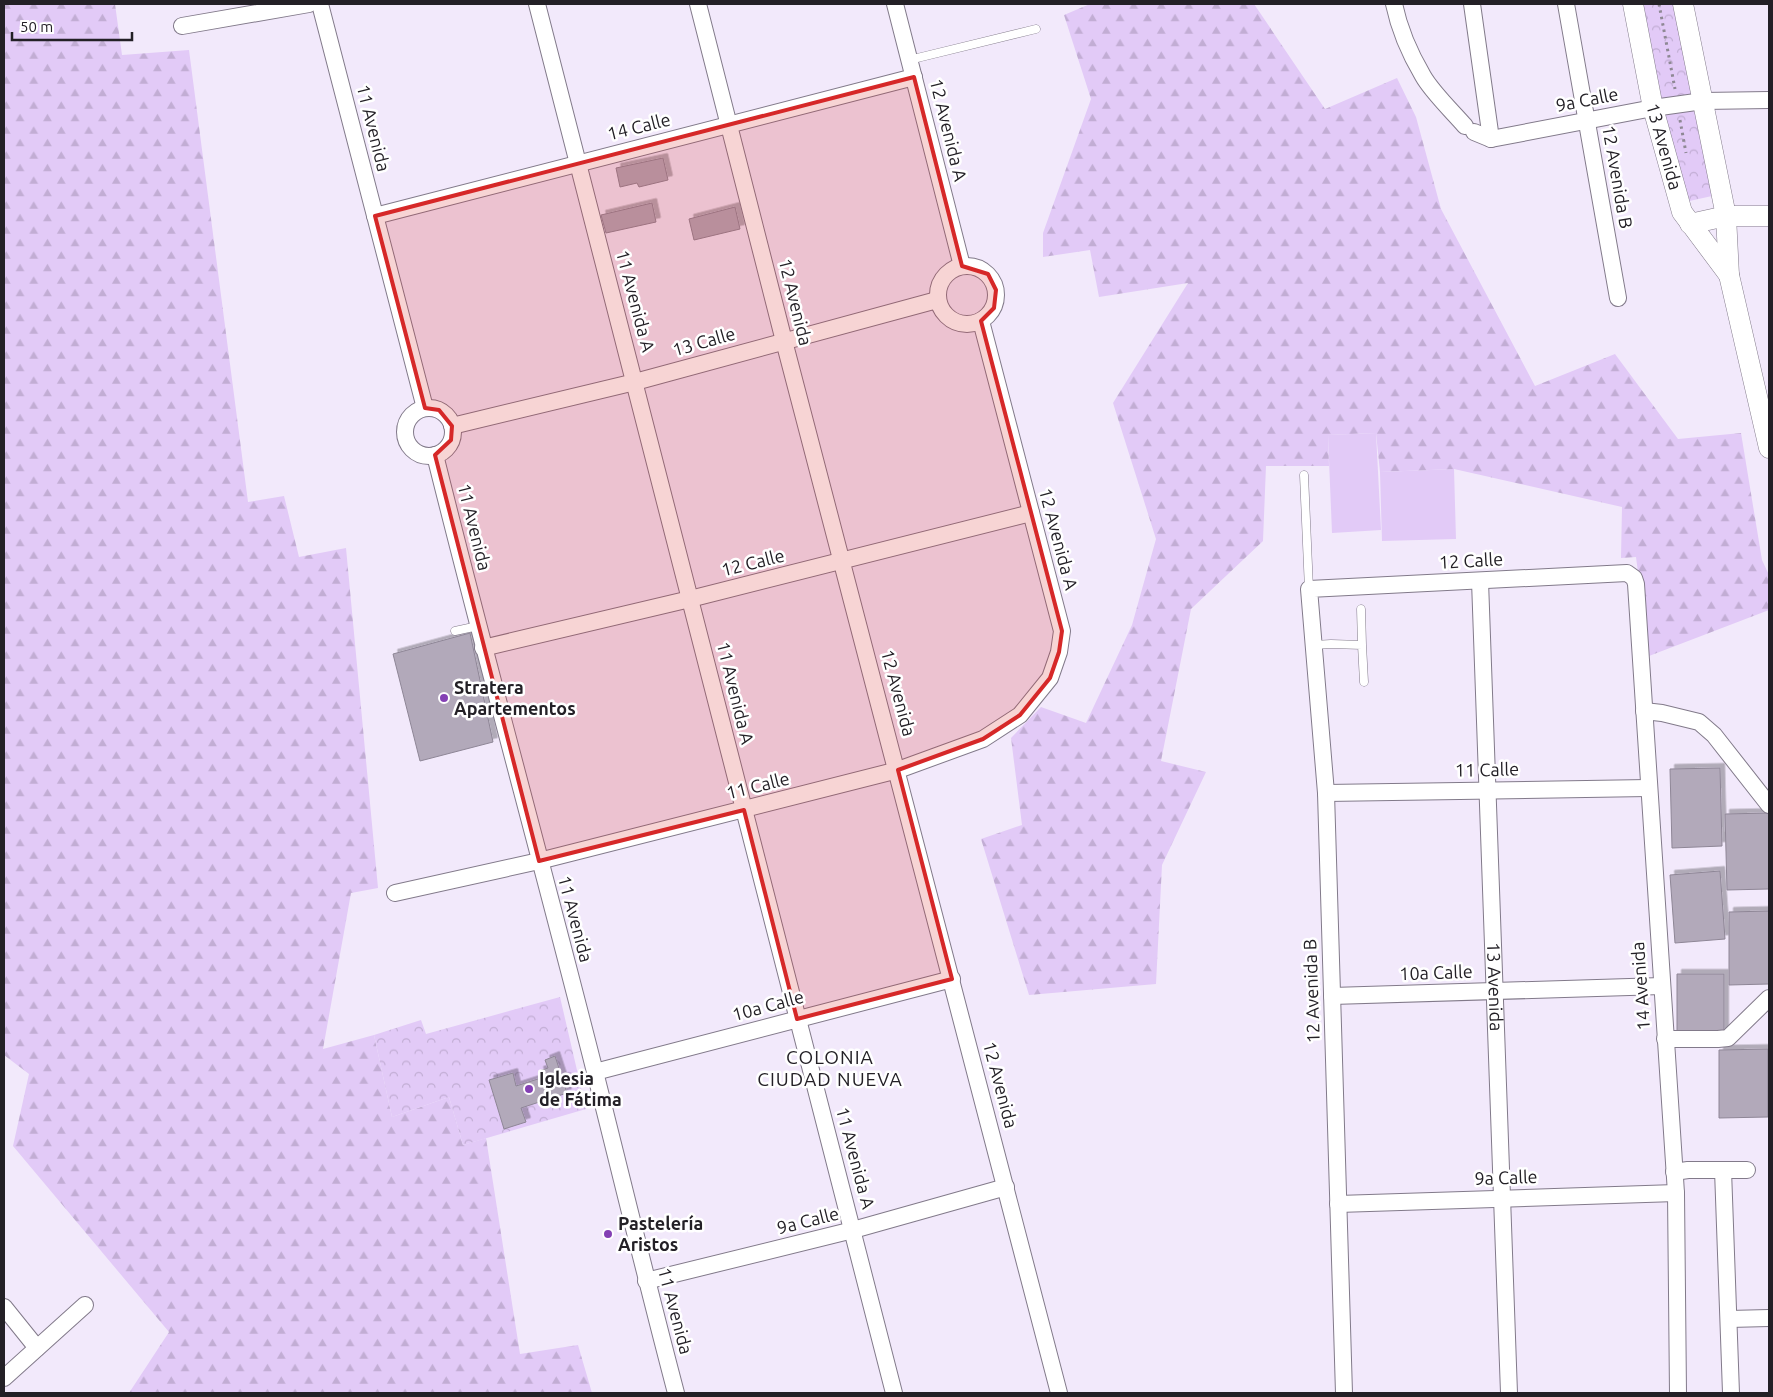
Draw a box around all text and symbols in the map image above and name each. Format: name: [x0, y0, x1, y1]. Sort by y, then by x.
scale bar: [12, 10, 132, 42]
text: 50 m: [20, 18, 53, 35]
street label: 12 Avenida A: [927, 76, 971, 183]
street label: 11 Avenida: [353, 82, 394, 173]
street label: 9a Calle: [1554, 83, 1620, 115]
street label: 13 Avenida: [1643, 101, 1686, 192]
street label: 14 Calle: [605, 109, 672, 143]
street label: 12 Avenida B: [1599, 124, 1637, 230]
street label: 11 Avenida A: [613, 248, 659, 354]
street label: 12 Avenida: [775, 256, 816, 347]
street label: 13 Calle: [670, 323, 737, 359]
street label: 11 Avenida: [454, 481, 495, 572]
street label: 12 Avenida A: [1036, 486, 1082, 592]
street label: 12 Calle: [719, 545, 786, 579]
street label: 12 Calle: [1438, 548, 1503, 572]
street label: 11 Avenida A: [714, 639, 758, 746]
street label: 12 Avenida: [878, 647, 920, 738]
place label: Stratera Apartementos: [454, 677, 576, 718]
marker: Stratera Apartementos: [438, 692, 450, 704]
street label: 11 Calle: [1455, 758, 1519, 780]
street label: 11 Calle: [724, 768, 791, 802]
street label: 11 Avenida: [555, 873, 597, 964]
street label: 12 Avenida B: [1299, 938, 1323, 1044]
street label: 14 Avenida: [1627, 941, 1653, 1031]
street label: 13 Avenida: [1484, 942, 1507, 1032]
street label: 10a Calle: [1399, 961, 1473, 983]
street label: 10a Calle: [730, 986, 806, 1024]
street label: 12 Avenida: [980, 1039, 1022, 1130]
district label: COLONIA CIUDAD NUEVA: [757, 1046, 903, 1090]
place label: Iglesia de Fátima: [539, 1068, 622, 1109]
marker: Iglesia de Fátima: [523, 1083, 535, 1095]
street label: 11 Avenida A: [833, 1105, 879, 1211]
street label: 9a Calle: [1474, 1166, 1538, 1188]
street label: 9a Calle: [775, 1203, 841, 1237]
place label: Pastelería Aristos: [618, 1213, 703, 1254]
marker: Pastelería Aristos: [602, 1228, 614, 1240]
street label: 11 Avenida: [655, 1265, 697, 1356]

